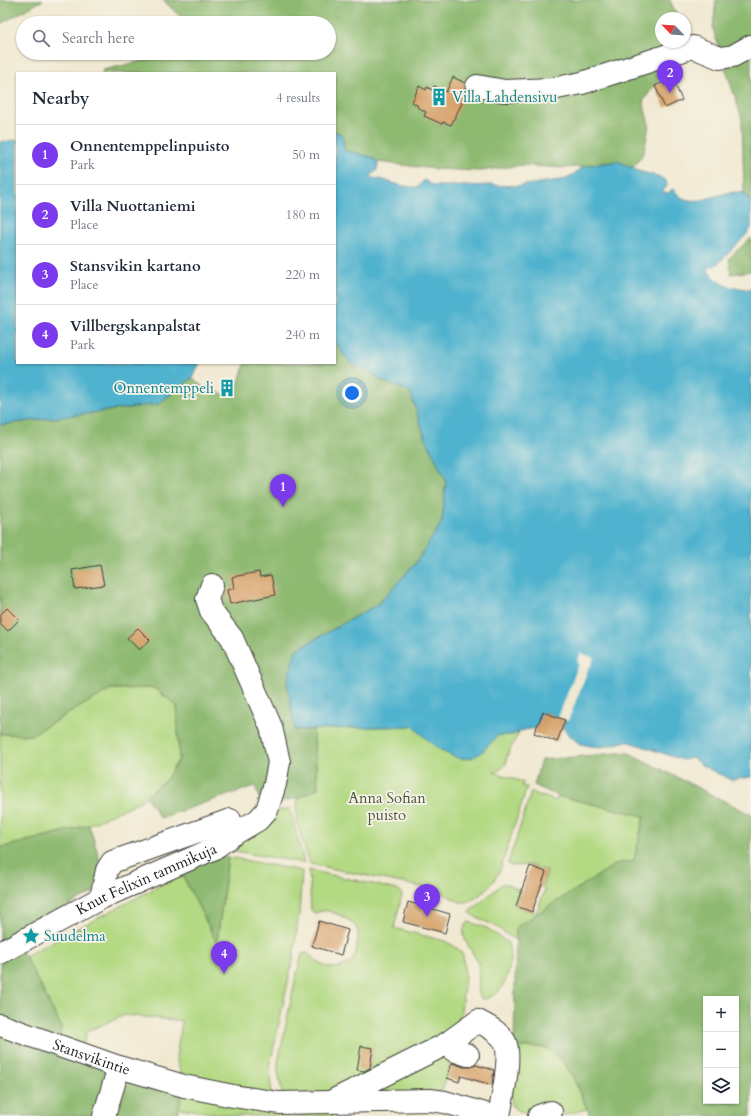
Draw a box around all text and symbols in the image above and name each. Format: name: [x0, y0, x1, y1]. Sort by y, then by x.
north arrow: [655, 12, 691, 48]
search box: [16, 16, 336, 60]
icon: search: [30, 27, 52, 49]
text: Search here: [62, 28, 135, 48]
pin: 2: [657, 60, 683, 93]
text: Nearby: [32, 87, 89, 110]
building icon: Villa Lahdensivu: [429, 87, 449, 107]
place label: Villa Lahdensivu: [452, 87, 558, 107]
text: 4 results: [276, 89, 320, 107]
text: Onnentemppelinpuisto: [70, 136, 229, 156]
text: 1: [42, 146, 48, 164]
text: 50 m: [292, 146, 320, 164]
text: Park: [70, 156, 95, 174]
text: Villa Nuottaniemi: [70, 196, 196, 216]
text: 2: [42, 206, 48, 224]
text: 180 m: [286, 206, 320, 224]
text: Place: [70, 216, 98, 234]
text: Stansvikin kartano: [70, 256, 201, 276]
text: 3: [42, 266, 48, 284]
text: 220 m: [286, 266, 320, 284]
text: Place: [70, 276, 98, 294]
text: Villbergskanpalstat: [70, 316, 201, 336]
text: 4: [42, 326, 48, 344]
text: 240 m: [286, 326, 320, 344]
text: Park: [70, 336, 95, 354]
place label: Onnentemppeli: [114, 378, 214, 398]
building icon: Onnentemppeli: [217, 378, 237, 398]
your location: [342, 383, 362, 403]
pin: 1: [270, 474, 296, 507]
park label: Anna Sofian puisto: [348, 788, 426, 825]
street label: Knut Felixin tammikuja: [72, 838, 220, 920]
pin: 3: [414, 884, 440, 917]
place icon: Suudelma: [21, 926, 41, 946]
place label: Suudelma: [44, 926, 106, 946]
pin: 4: [211, 941, 237, 974]
map controls: [703, 996, 739, 1104]
button: +: [703, 996, 739, 1032]
button: −: [703, 1032, 739, 1068]
street label: Stansvikintie: [50, 1034, 133, 1080]
button: layers: [703, 1068, 739, 1104]

